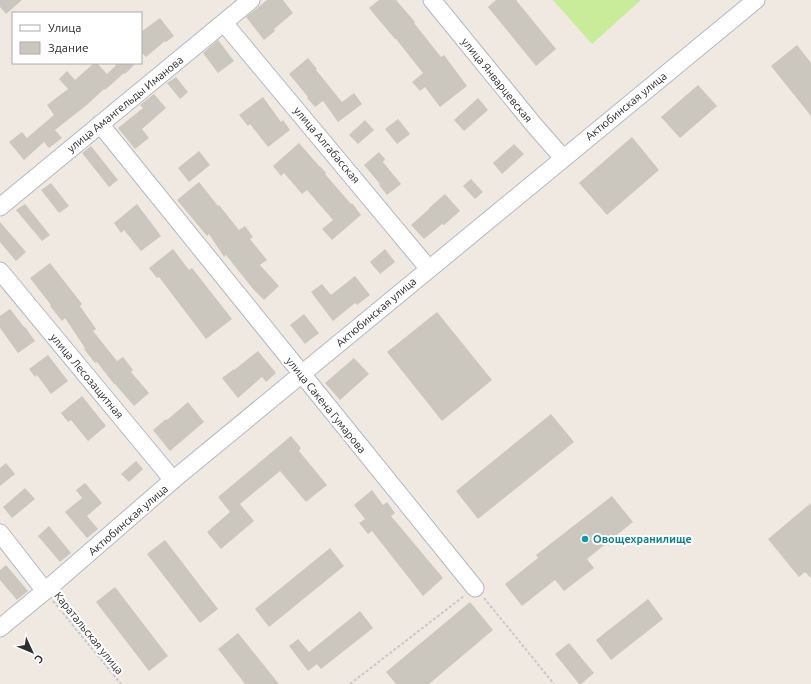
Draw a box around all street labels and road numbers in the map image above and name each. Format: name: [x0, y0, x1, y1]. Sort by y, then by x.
street label: улица Январцевская: [459, 35, 535, 125]
street label: улица Амангельды Иманова: [65, 53, 185, 155]
street label: Актюбинская улица: [583, 70, 669, 142]
street label: улица Алгабасская: [292, 104, 362, 186]
street label: Актюбинская улица: [334, 275, 418, 349]
street label: улица Лесозащитная: [48, 331, 126, 421]
street label: улица Сакена Гумарова: [284, 355, 368, 455]
street label: Актюбинская улица: [86, 482, 170, 558]
street label: Каратальская улица: [52, 590, 126, 676]

